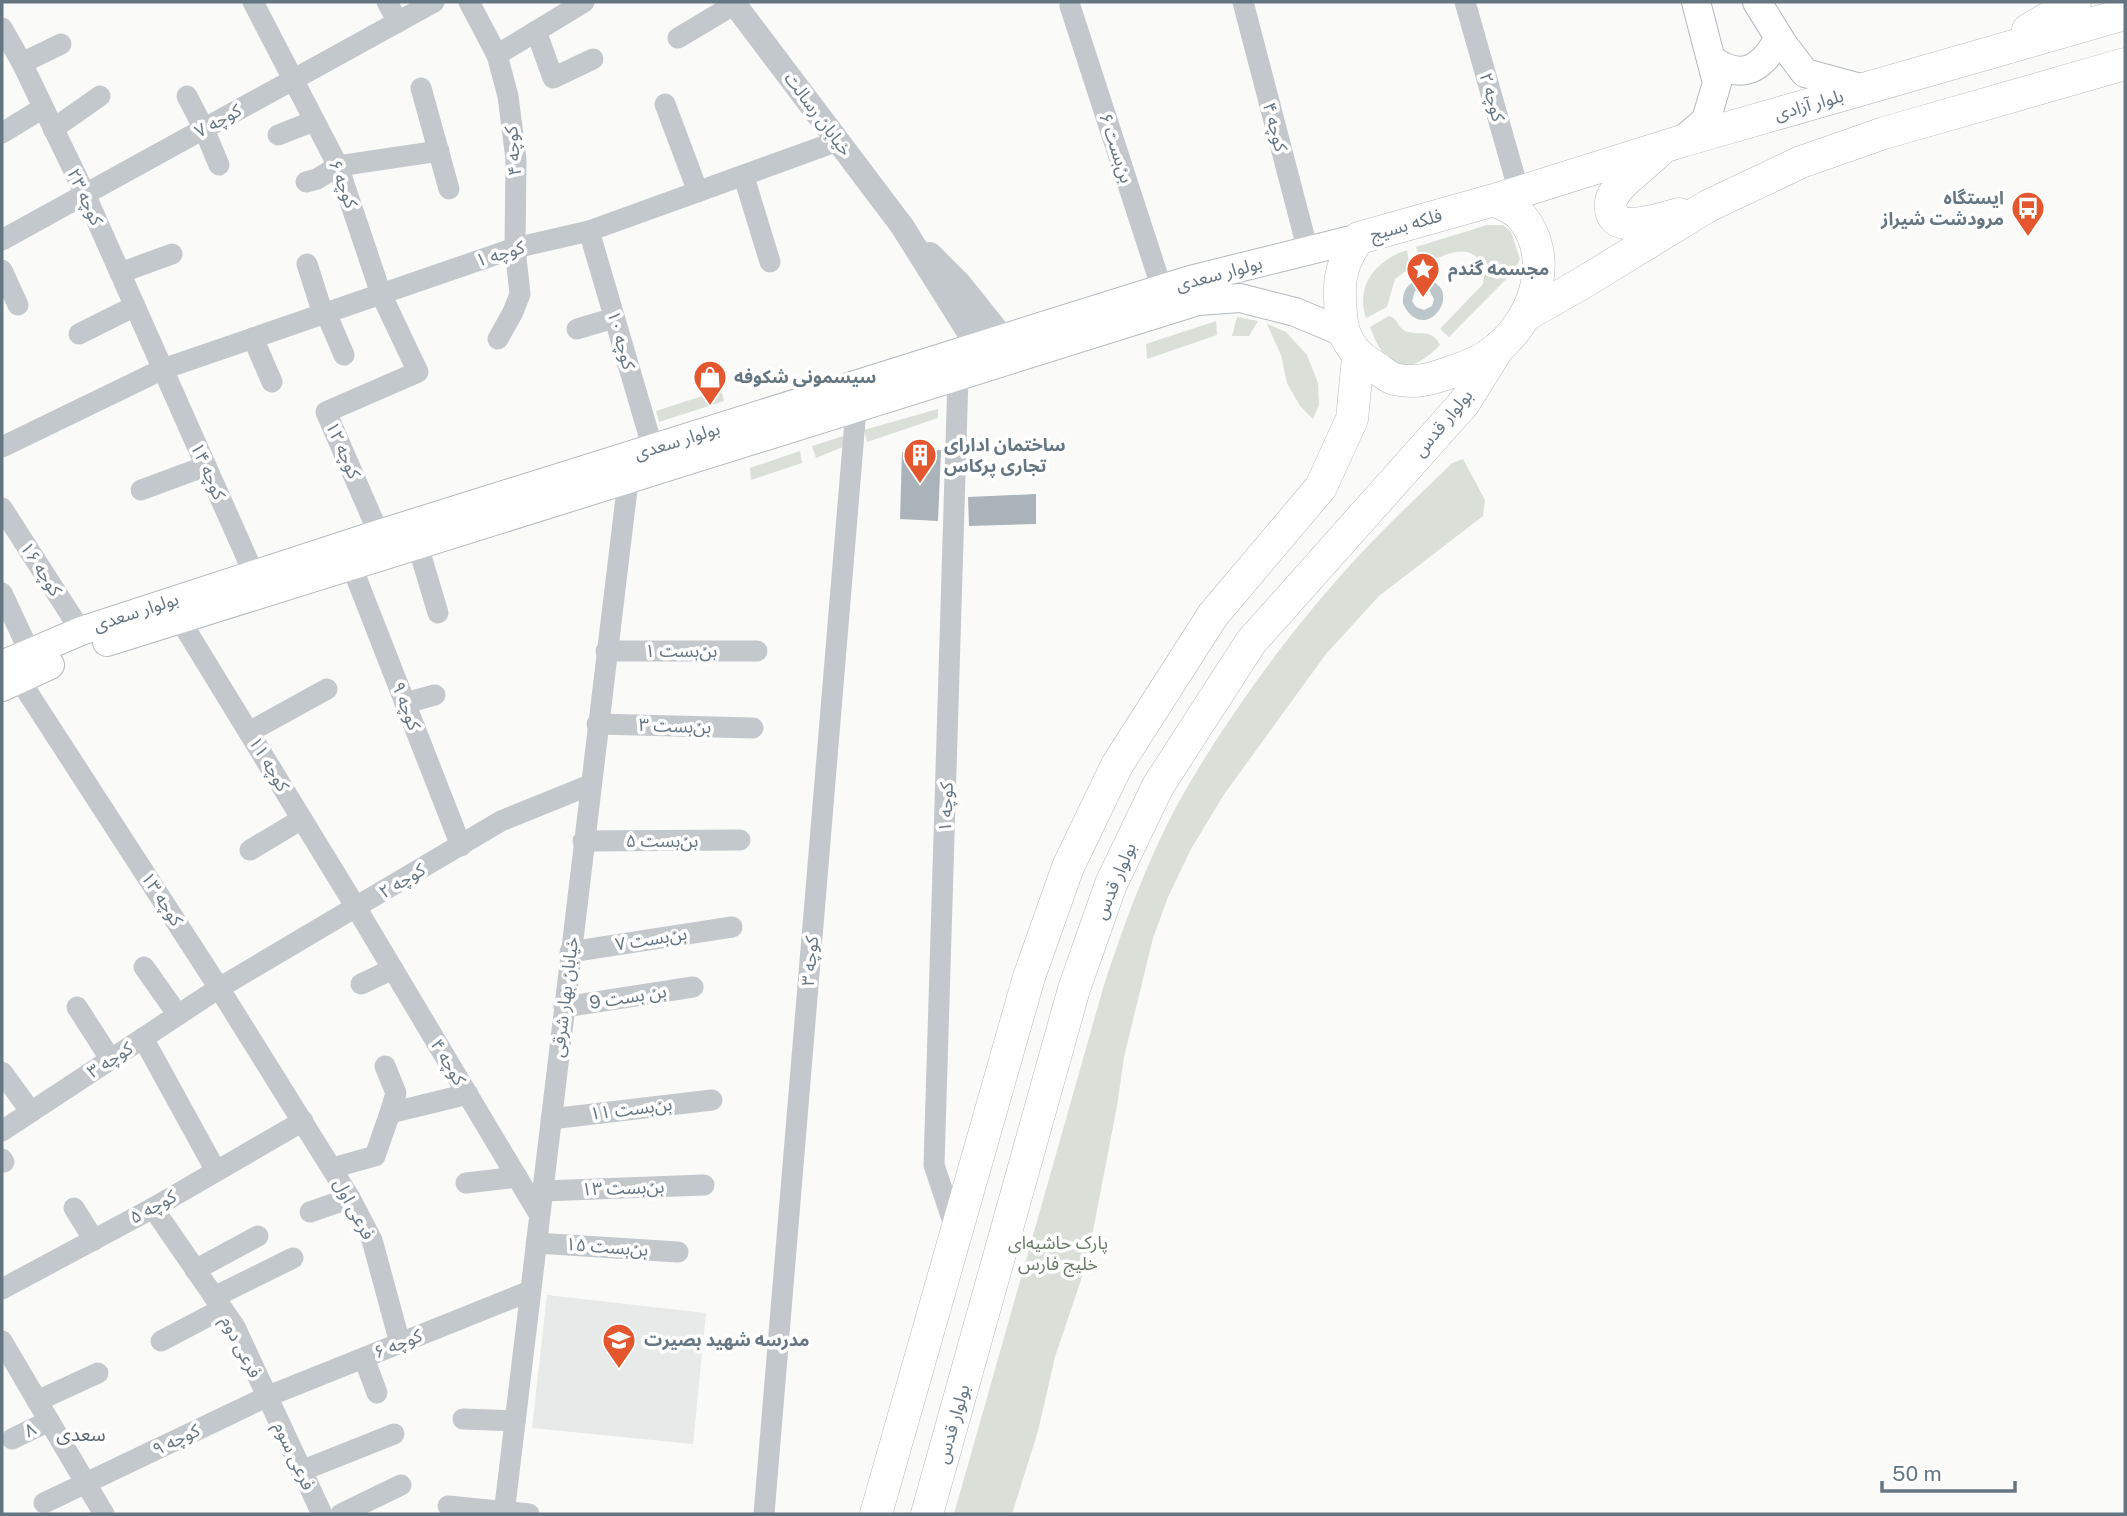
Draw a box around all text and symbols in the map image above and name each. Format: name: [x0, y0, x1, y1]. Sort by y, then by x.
street label: خیابان رسالت: [779, 68, 857, 160]
street label: کوچه ۲: [1474, 70, 1510, 125]
street label: بلوار آزادی: [1772, 85, 1846, 125]
street label: کوچه ۷: [191, 99, 246, 143]
street label: کوچه ۴: [1258, 100, 1292, 155]
street label: بن‌بست ۶: [1094, 110, 1138, 186]
street label: کوچه ۴: [500, 125, 526, 177]
street label: کوچه ۶: [324, 157, 362, 212]
street label: کوچه ۲۳: [62, 165, 108, 229]
place label: ایستگاه مرودشت شیراز: [1880, 187, 2004, 230]
bus stop icon: ایستگاه مرودشت شیراز: [2009, 189, 2047, 238]
street label: فلکه بسیج: [1367, 204, 1445, 248]
street label: کوچه ۱: [473, 236, 528, 272]
place icon: مجسمه گندم: [1404, 250, 1442, 299]
street label: بولوار سعدی: [1173, 252, 1265, 296]
place label: مجسمه گندم: [1448, 258, 1549, 282]
street label: کوچه ۱۰: [602, 308, 640, 373]
shop icon: سیسمونی شکوفه: [691, 358, 729, 407]
place label: سیسمونی شکوفه: [734, 366, 876, 387]
street label: بولوار قدس: [1408, 385, 1478, 461]
street label: کوچه ۱۲: [321, 418, 366, 483]
street label: بولوار سعدی: [631, 418, 723, 464]
place label: ساختمان ادارای تجاری پرکاس: [944, 434, 1066, 478]
building icon: ساختمان ادارای تجاری پرکاس: [901, 436, 939, 485]
street label: کوچه ۱۴: [186, 439, 231, 504]
street label: کوچه ۱۶: [15, 538, 67, 601]
street label: بولوار سعدی: [91, 588, 181, 636]
street label: بن‌بست ۱: [645, 640, 717, 662]
street label: کوچه ۹: [387, 679, 425, 734]
street label: بن‌بست ۳: [638, 714, 712, 738]
street label: کوچه ۱۱: [244, 733, 294, 796]
street label: کوچه ۱: [934, 781, 958, 832]
street label: بن‌بست ۵: [626, 830, 698, 852]
street label: بولوار قدس: [1089, 839, 1141, 923]
street label: کوچه ۲: [375, 858, 430, 903]
street label: کوچه ۱۳: [136, 868, 188, 931]
street label: بن‌بست ۷: [613, 922, 689, 956]
street label: خیابان بهار شرقی: [547, 935, 583, 1059]
street label: کوچه ۳: [797, 935, 823, 987]
street label: بن بست 9: [588, 980, 668, 1014]
street label: کوچه ۴: [426, 1035, 471, 1090]
street label: کوچه ۳: [83, 1037, 137, 1083]
street label: بن‌بست ۱۱: [589, 1093, 673, 1125]
street label: فرعی اول: [329, 1175, 379, 1243]
street label: بن‌بست ۱۳: [581, 1176, 665, 1200]
street label: کوچه ۵: [126, 1185, 181, 1229]
park label: پارک حاشیه‌ای خلیج فارس: [1008, 1232, 1108, 1277]
street label: بن‌بست ۱۵: [565, 1233, 649, 1261]
street label: فرعی دوم: [213, 1312, 266, 1383]
school or university icon: مدرسه شهید بصیرت: [600, 1321, 638, 1370]
street label: کوچه ۶: [371, 1324, 426, 1364]
place label: مدرسه شهید بصیرت: [644, 1329, 810, 1351]
street label: بولوار قدس: [931, 1382, 975, 1466]
street label: ۸: [20, 1418, 39, 1441]
street label: فرعی سوم: [266, 1418, 319, 1495]
street label: کوچه ۹: [149, 1419, 204, 1461]
district label: سعدی: [56, 1423, 106, 1445]
scale bar: [1882, 1450, 2015, 1494]
text: 50 m: [1892, 1461, 1942, 1486]

